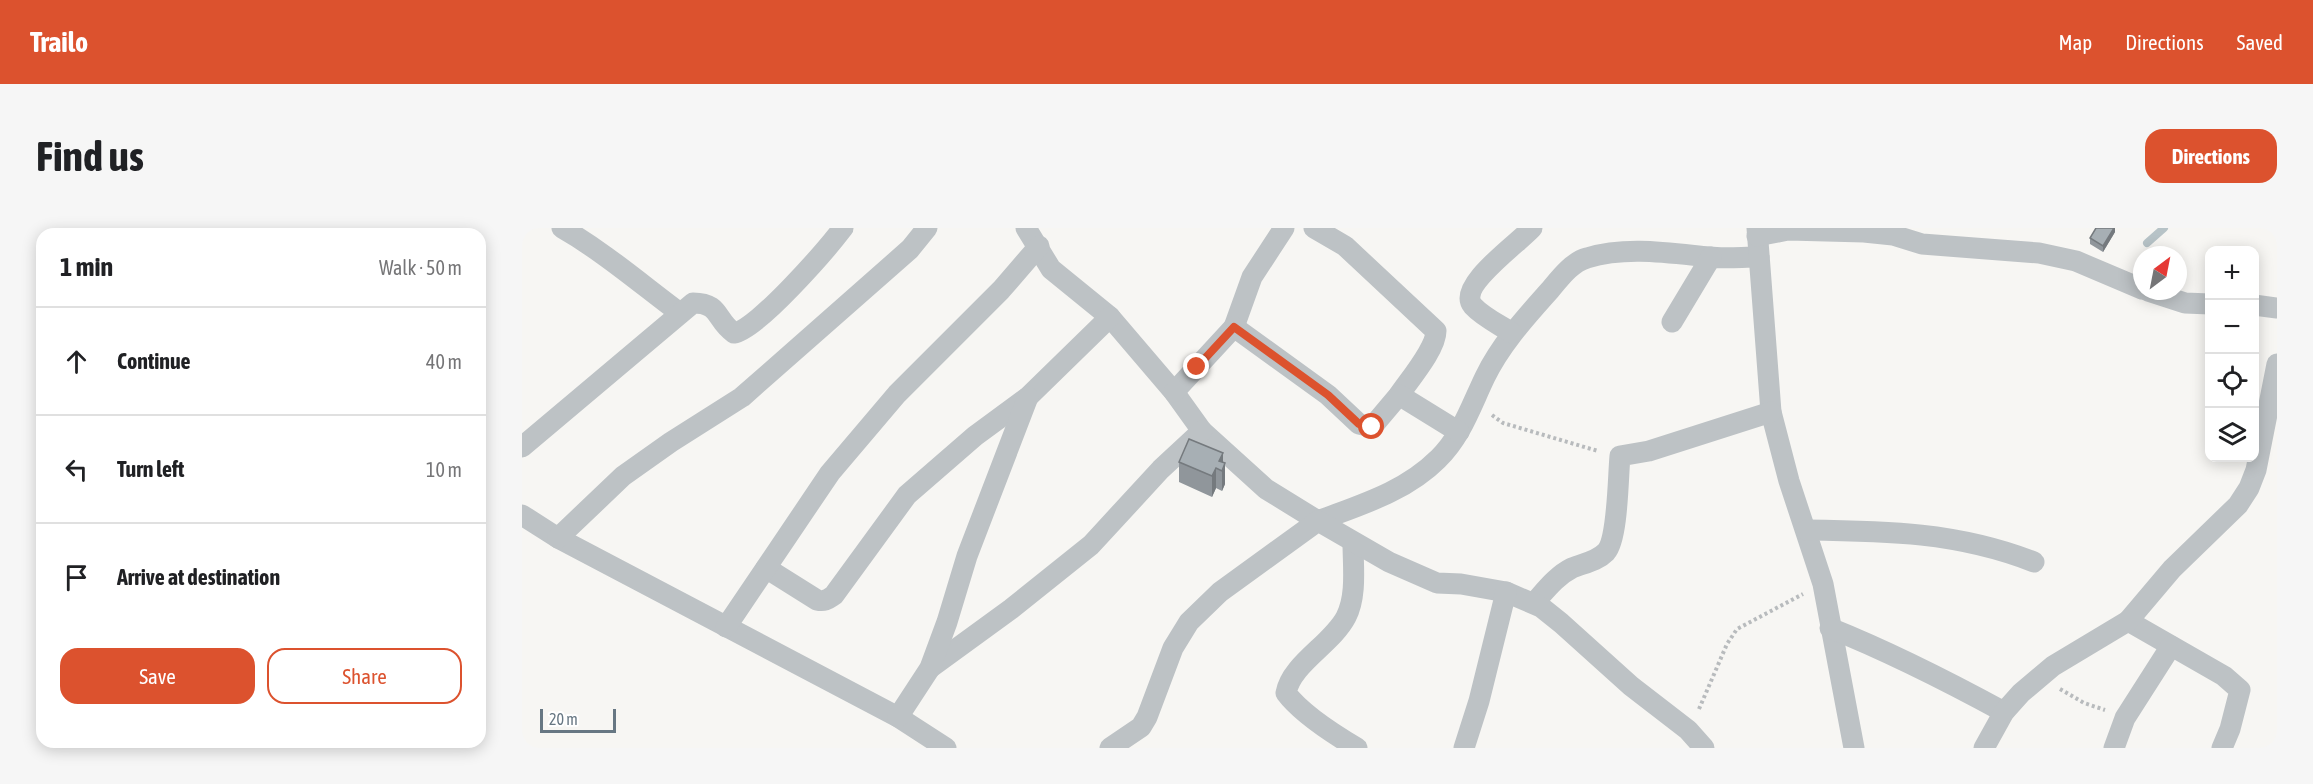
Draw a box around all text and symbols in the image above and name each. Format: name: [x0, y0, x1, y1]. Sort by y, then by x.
text: Trailo: [30, 26, 88, 58]
text: Map: [2058, 30, 2092, 54]
text: Directions: [2125, 30, 2204, 54]
text: Saved: [2237, 30, 2283, 54]
button: Directions: [2145, 129, 2277, 183]
text: Find us: [36, 132, 144, 180]
north arrow: [2133, 246, 2187, 300]
map controls: [2205, 246, 2259, 462]
button: +: [2205, 246, 2259, 300]
text: 1 min: [60, 252, 113, 282]
text: Walk · 50 m: [379, 256, 462, 279]
button: −: [2205, 300, 2259, 354]
icon: ahead: [60, 345, 93, 378]
text: Continue: [117, 348, 191, 374]
text: 40 m: [426, 350, 462, 373]
route end: [1183, 353, 1209, 379]
button: locate: [2205, 354, 2259, 408]
button: layers: [2205, 408, 2259, 462]
route start: [1358, 413, 1384, 439]
icon: left: [60, 453, 93, 486]
text: Turn left: [117, 456, 184, 482]
text: 10 m: [426, 458, 462, 481]
icon: arrive: [60, 561, 93, 594]
text: Arrive at destination: [117, 564, 280, 590]
button: Save: [60, 648, 255, 704]
button: Share: [267, 648, 462, 704]
scale bar: [540, 706, 616, 733]
text: 20 m: [549, 710, 578, 728]

